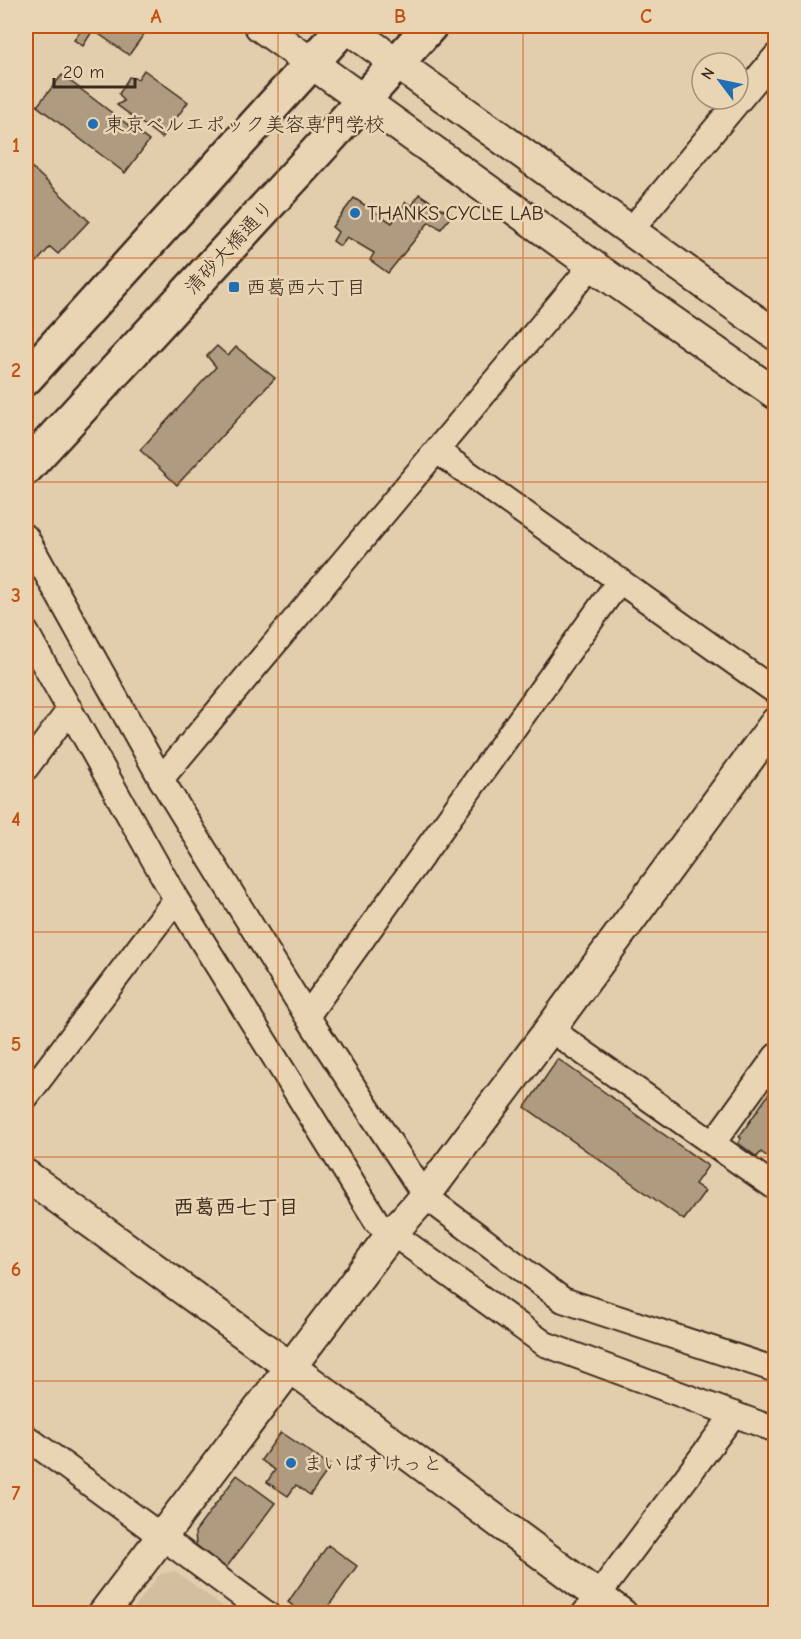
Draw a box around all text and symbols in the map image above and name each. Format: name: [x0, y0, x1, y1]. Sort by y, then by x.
text: A: [150, 5, 162, 28]
text: B: [394, 5, 406, 28]
text: C: [640, 5, 652, 28]
scale bar: [54, 51, 135, 89]
north arrow: [690, 51, 750, 111]
text: 20 m: [63, 62, 104, 83]
text: N: [698, 64, 719, 83]
place label: 東京ベルエポック美容専門学校: [105, 113, 385, 136]
marker: 東京ベルエポック美容専門学校: [86, 117, 100, 131]
text: 1: [12, 134, 20, 157]
street label: 清砂大橋通り: [180, 196, 279, 299]
place label: THANKS CYCLE LAB: [367, 202, 544, 225]
marker: THANKS CYCLE LAB: [348, 206, 362, 220]
place label: 西葛西六丁目: [246, 276, 366, 299]
marker: 西葛西六丁目: [227, 280, 241, 294]
text: 2: [11, 359, 21, 382]
text: 3: [11, 584, 21, 607]
text: 4: [11, 808, 21, 831]
text: 5: [11, 1033, 21, 1056]
district label: 西葛西七丁目: [173, 1195, 299, 1219]
text: 6: [11, 1258, 21, 1281]
place label: まいばすけっと: [303, 1452, 443, 1475]
marker: まいばすけっと: [284, 1456, 298, 1470]
text: 7: [12, 1482, 21, 1505]

